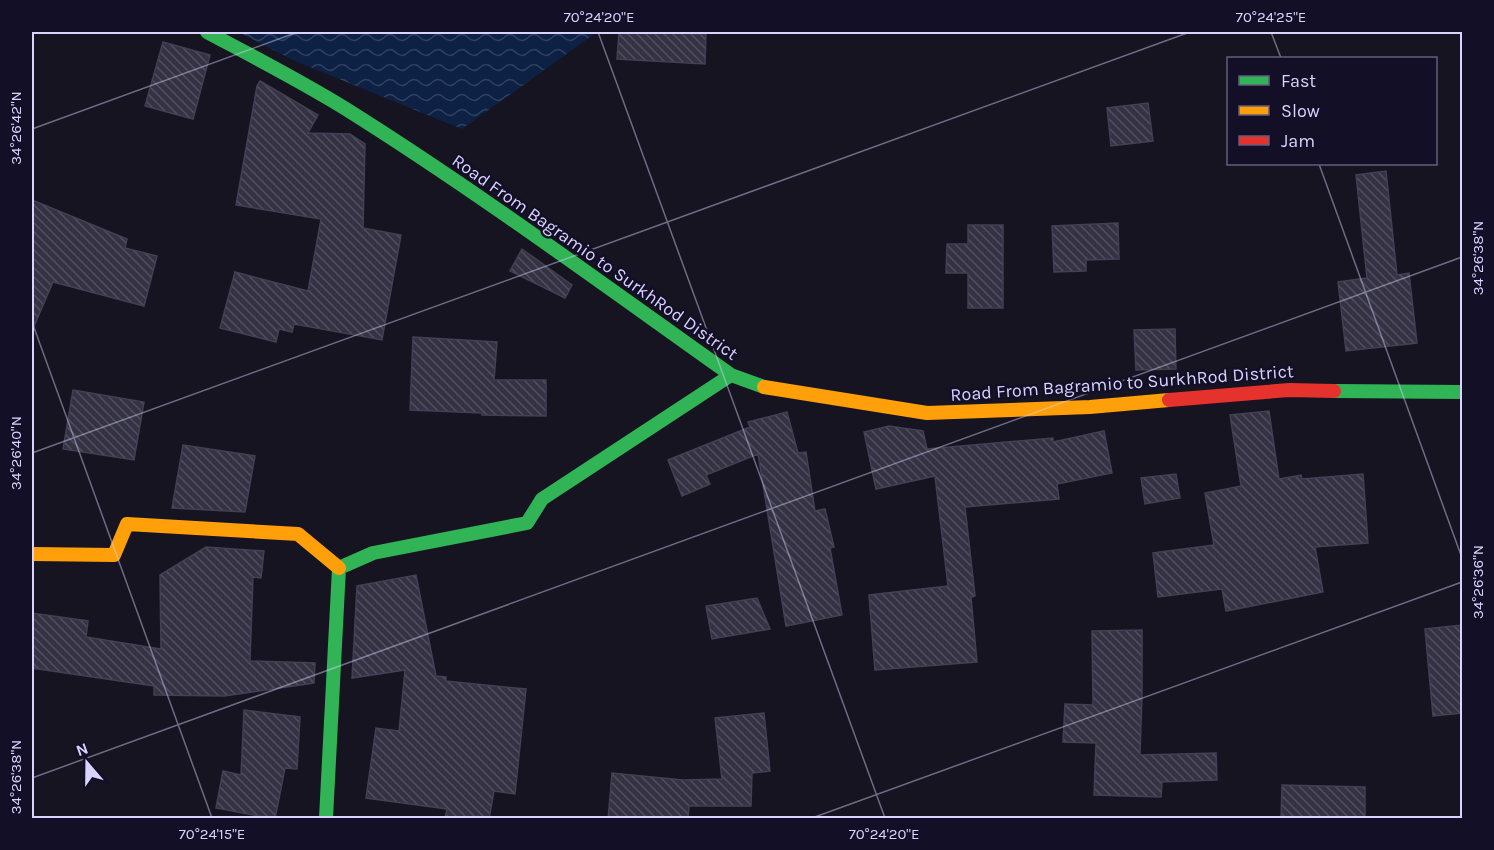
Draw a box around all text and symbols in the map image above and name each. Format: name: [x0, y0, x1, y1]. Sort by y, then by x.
text: 70°24'20"E: [564, 8, 634, 26]
text: 70°24'25"E: [1236, 8, 1306, 26]
legend: [1227, 57, 1437, 165]
text: Fast: [1281, 70, 1316, 92]
text: 34°26'42"N: [7, 91, 25, 165]
text: Slow: [1281, 100, 1320, 122]
text: Jam: [1281, 130, 1315, 152]
street label: Road From Bagramio to SurkhRod District: [448, 149, 742, 365]
text: 34°26'38"N: [1469, 221, 1487, 295]
street label: Road From Bagramio to SurkhRod District: [950, 360, 1295, 406]
text: 34°26'40"N: [7, 416, 25, 490]
text: 34°26'36"N: [1469, 545, 1487, 619]
north arrow: [57, 733, 117, 793]
text: N: [73, 738, 91, 760]
text: 34°26'38"N: [7, 740, 25, 814]
text: 70°24'15"E: [179, 825, 245, 843]
text: 70°24'20"E: [849, 825, 919, 843]

